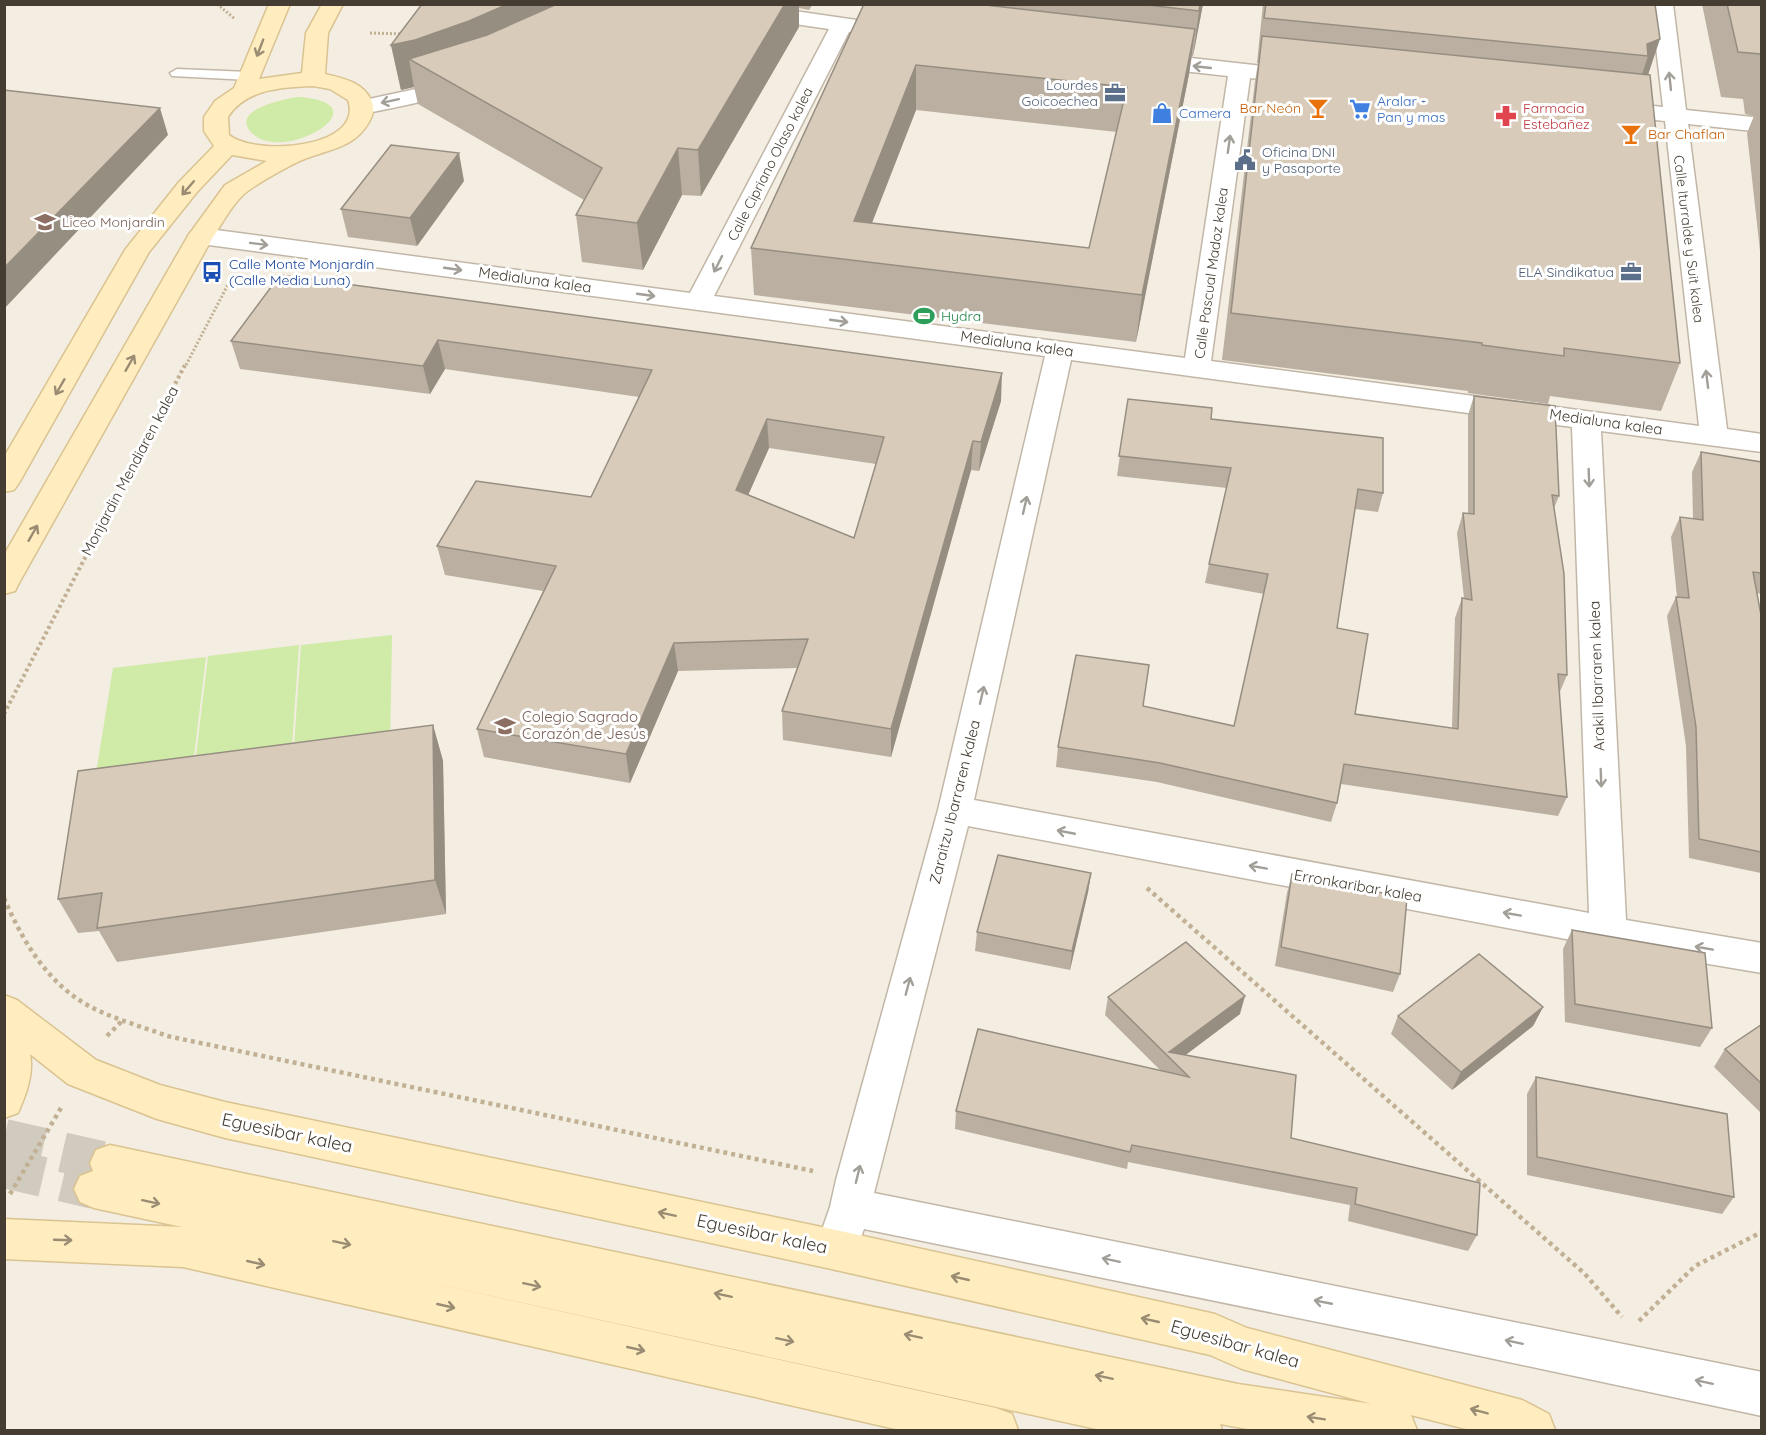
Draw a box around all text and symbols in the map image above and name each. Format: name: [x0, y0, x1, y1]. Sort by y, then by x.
one-way arrow: [254, 38, 265, 57]
one-way arrow: [1193, 61, 1212, 72]
one-way arrow: [1664, 71, 1675, 91]
place label: Lourdes Goicoechea: [1022, 76, 1098, 110]
office icon: Lourdes Goicoechea: [1103, 81, 1127, 105]
street label: Calle Cipriano Olaso kalea: [723, 84, 817, 244]
place label: Aralar - Pan y mas: [1377, 92, 1445, 126]
one-way arrow: [381, 96, 400, 107]
bar icon: Bar Neón: [1306, 96, 1330, 120]
supermarket icon: Aralar - Pan y mas: [1348, 97, 1372, 121]
place label: Bar Neón: [1240, 99, 1301, 117]
place label: Farmacia Estebañez: [1523, 99, 1590, 133]
shop icon: Camera: [1150, 101, 1174, 125]
place label: Camera: [1179, 104, 1231, 122]
pharmacy icon: Farmacia Estebañez: [1494, 104, 1518, 128]
bar icon: Bar Chaflan: [1619, 122, 1643, 146]
place label: Bar Chaflan: [1648, 125, 1725, 143]
one-way arrow: [1224, 135, 1235, 154]
place label: Oficina DNI y Pasaporte: [1262, 143, 1341, 177]
public building icon: Oficina DNI y Pasaporte: [1233, 148, 1257, 172]
street label: Calle Iturralde y Suit kalea: [1670, 154, 1708, 324]
one-way arrow: [181, 180, 195, 195]
street label: Calle Pascual Madoz kalea: [1190, 186, 1232, 360]
school or university icon: Liceo Monjardin: [33, 210, 57, 234]
place label: Liceo Monjardin: [62, 213, 165, 231]
one-way arrow: [249, 239, 269, 250]
place label: Calle Monte Monjardín (Calle Media Luna): [229, 255, 374, 289]
one-way arrow: [711, 255, 723, 273]
bus stop icon: Calle Monte Monjardín (Calle Media Luna): [200, 260, 224, 284]
office icon: ELA Sindikatua: [1619, 260, 1643, 284]
street label: Medialuna kalea: [477, 262, 593, 297]
place label: ELA Sindikatua: [1518, 263, 1614, 281]
one-way arrow: [442, 264, 462, 275]
one-way arrow: [636, 290, 655, 301]
sports icon: Hydra: [912, 304, 936, 328]
place label: Hydra: [941, 307, 981, 325]
one-way arrow: [829, 315, 849, 326]
street label: Medialuna kalea: [959, 326, 1075, 361]
one-way arrow: [124, 355, 136, 372]
one-way arrow: [1701, 369, 1712, 389]
one-way arrow: [54, 377, 65, 395]
street label: Monjardin Mendiaren kalea: [77, 383, 182, 559]
street label: Medialuna kalea: [1548, 404, 1664, 439]
one-way arrow: [1583, 468, 1594, 488]
one-way arrow: [1019, 495, 1031, 514]
one-way arrow: [28, 524, 40, 541]
street label: Arakil Ibarraren kalea: [1584, 601, 1609, 751]
one-way arrow: [976, 685, 988, 704]
place label: Colegio Sagrado Corazón de Jesús: [522, 707, 646, 743]
school or university icon: Colegio Sagrado Corazón de Jesús: [493, 714, 517, 738]
street label: Zaraitzu Ibarraren kalea: [925, 718, 984, 886]
one-way arrow: [1596, 767, 1607, 787]
one-way arrow: [1057, 826, 1077, 837]
one-way arrow: [1249, 861, 1268, 872]
street label: Erronkaribar kalea: [1293, 865, 1424, 906]
one-way arrow: [1502, 908, 1522, 919]
one-way arrow: [1694, 943, 1714, 954]
one-way arrow: [903, 976, 915, 995]
street label: Eguesibar kalea: [220, 1107, 355, 1158]
one-way arrow: [852, 1165, 864, 1184]
one-way arrow: [142, 1196, 161, 1208]
one-way arrow: [657, 1208, 677, 1219]
street label: Eguesibar kalea: [695, 1208, 830, 1259]
one-way arrow: [52, 1234, 72, 1246]
one-way arrow: [332, 1238, 351, 1249]
one-way arrow: [1101, 1254, 1121, 1265]
one-way arrow: [246, 1258, 265, 1269]
one-way arrow: [951, 1271, 970, 1283]
one-way arrow: [522, 1280, 542, 1291]
one-way arrow: [714, 1289, 733, 1300]
one-way arrow: [1313, 1296, 1333, 1307]
one-way arrow: [436, 1301, 455, 1313]
one-way arrow: [1141, 1314, 1160, 1325]
street label: Eguesibar kalea: [1168, 1314, 1302, 1373]
one-way arrow: [904, 1330, 924, 1341]
one-way arrow: [774, 1335, 794, 1346]
one-way arrow: [1504, 1335, 1523, 1347]
one-way arrow: [627, 1344, 646, 1356]
one-way arrow: [1095, 1371, 1114, 1382]
one-way arrow: [1695, 1376, 1715, 1387]
one-way arrow: [1470, 1404, 1489, 1416]
one-way arrow: [1307, 1412, 1326, 1423]

